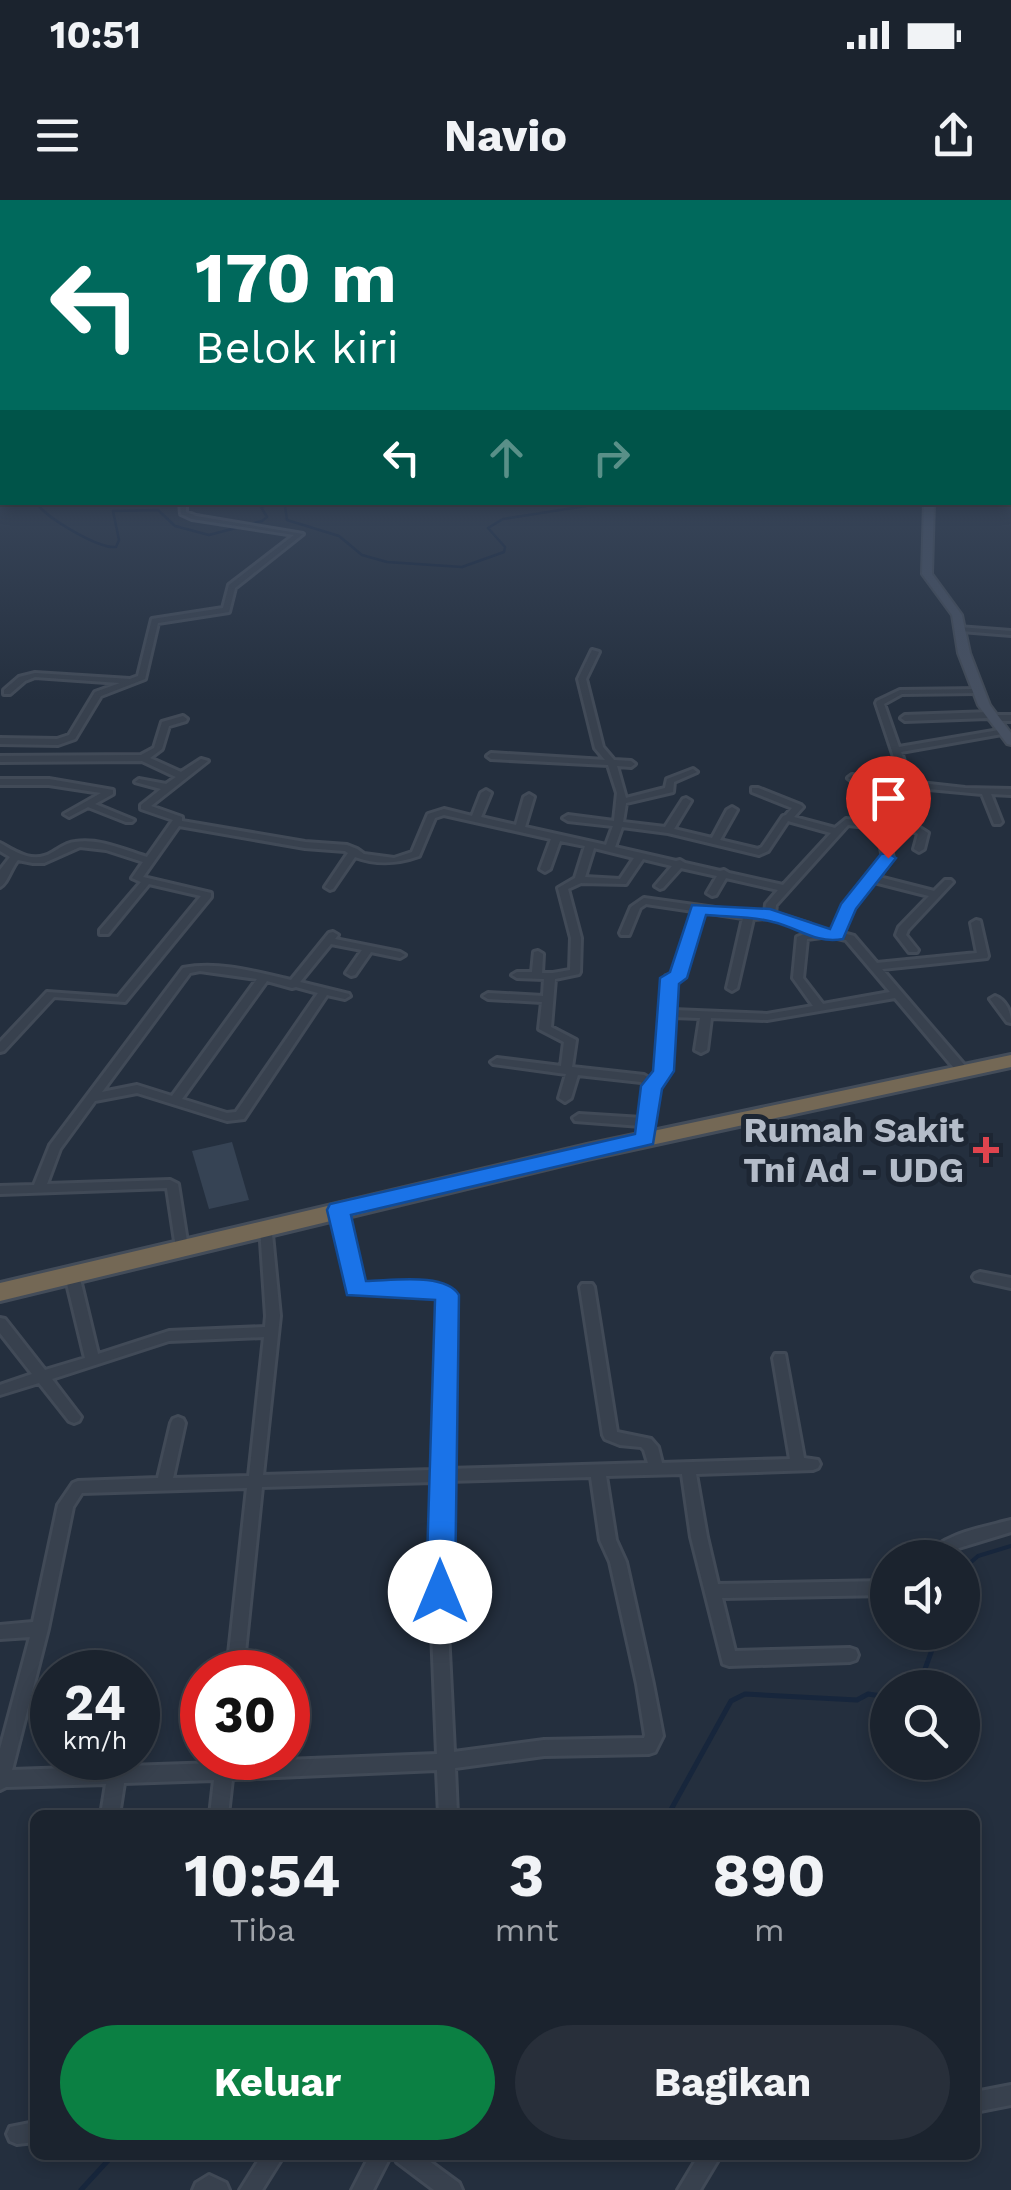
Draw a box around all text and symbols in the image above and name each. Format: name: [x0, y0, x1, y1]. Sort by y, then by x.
text: 10:51: [50, 13, 141, 57]
icon: menu: [30, 108, 85, 163]
icon: share: [926, 108, 981, 163]
text: Navio: [444, 109, 567, 162]
text: 170 m: [195, 237, 397, 319]
icon: left: [30, 240, 160, 370]
text: Belok kiri: [195, 321, 399, 374]
icon: left: [374, 430, 429, 485]
icon: ahead: [479, 430, 534, 485]
icon: right: [584, 430, 639, 485]
pin: [846, 756, 931, 859]
icon: arrive: [861, 771, 916, 826]
place label: Rumah Sakit Tni Ad - UDG: [743, 1109, 964, 1191]
marker: Rumah Sakit Tni Ad - UDG: [973, 1137, 999, 1163]
position arrow: [388, 1540, 492, 1644]
map controls: [870, 1540, 980, 1780]
button: sound: [870, 1540, 980, 1650]
speed limit sign: 30: [180, 1650, 310, 1780]
button: search: [870, 1670, 980, 1780]
text: 24: [64, 1673, 126, 1732]
text: km/h: [63, 1726, 127, 1755]
text: 10:54: [184, 1840, 341, 1911]
text: 3: [509, 1840, 544, 1911]
text: 890: [713, 1840, 826, 1911]
text: Tiba: [230, 1911, 295, 1949]
text: mnt: [495, 1911, 558, 1949]
text: m: [754, 1911, 784, 1949]
button: Keluar: [60, 2025, 495, 2140]
button: Bagikan: [515, 2025, 950, 2140]

